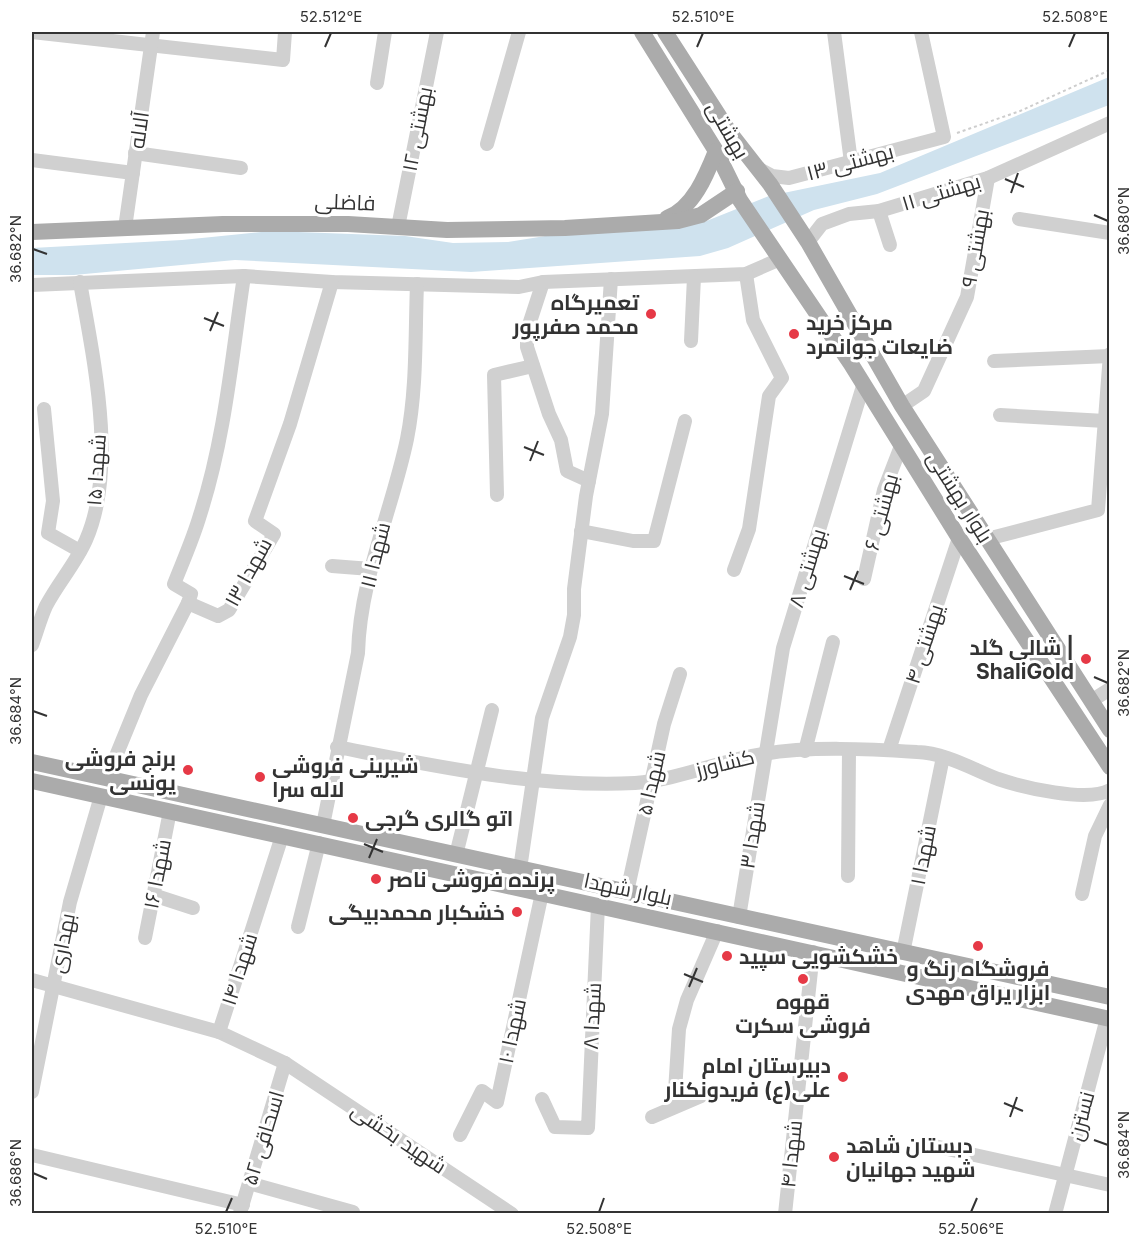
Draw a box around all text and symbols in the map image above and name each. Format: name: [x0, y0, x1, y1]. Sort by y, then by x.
text: 52.512°E: [300, 7, 362, 26]
text: 52.510°E: [672, 7, 734, 26]
text: 52.508°E: [1042, 7, 1108, 26]
street label: بهشتی ۱۲: [397, 85, 438, 174]
street label: بهشتی: [701, 97, 754, 164]
street label: آلاله: [124, 110, 154, 150]
street label: بهشتی ۱۳: [804, 138, 896, 187]
street label: بهشتی ۱۱: [899, 168, 984, 217]
text: 36.680°N: [1114, 187, 1133, 255]
street label: فاضلی: [314, 188, 376, 217]
street label: بهشتی ۹: [956, 207, 995, 289]
text: 36.682°N: [6, 215, 25, 283]
place label: تعمیرگاه محمد صفرپور: [512, 290, 640, 342]
marker: تعمیرگاه محمد صفرپور: [644, 307, 658, 321]
place label: مرکز خرید ضایعات جوانمرد: [806, 310, 953, 360]
marker: مرکز خرید ضایعات جوانمرد: [787, 327, 801, 341]
street label: شهدا ۱۵: [81, 433, 112, 507]
street label: بلوار بهشتی: [921, 446, 998, 548]
street label: بهشتی ۶: [859, 471, 904, 553]
street label: شهدا ۱۱: [355, 519, 396, 591]
street label: بهشتی ۸: [783, 525, 832, 611]
street label: شهدا ۱۳: [219, 533, 278, 611]
street label: یهشتی ۴: [899, 601, 950, 687]
place label: شالی گلد | ShaliGold: [970, 634, 1074, 684]
text: 36.682°N: [1114, 649, 1133, 717]
marker: شالی گلد | ShaliGold: [1079, 652, 1093, 666]
text: 36.684°N: [6, 677, 25, 745]
street label: کشاورز: [692, 744, 757, 783]
place label: برنج فروشی یونسی: [65, 746, 176, 796]
street label: شهدا ۵: [631, 748, 672, 818]
place label: شیرینی فروشی لاله سرا: [272, 753, 419, 802]
marker: برنج فروشی یونسی: [181, 763, 195, 777]
marker: شیرینی فروشی لاله سرا: [253, 770, 267, 784]
street label: شهدا ۳: [734, 799, 771, 871]
place label: اتو گالری گرجی: [365, 806, 513, 832]
marker: اتو گالری گرجی: [346, 811, 360, 825]
street label: شهدا ۱: [905, 823, 942, 887]
street label: شهدا ۱۶: [138, 837, 177, 911]
place label: پرنده فروشی ناصر: [387, 867, 555, 895]
street label: بلوار شهدا: [581, 867, 674, 911]
marker: پرنده فروشی ناصر: [369, 872, 383, 886]
place label: خشکبار محمدبیگی: [328, 900, 505, 925]
marker: خشکبار محمدبیگی: [510, 905, 524, 919]
street label: بهداری: [44, 911, 81, 975]
street label: شهدا ۱۴: [216, 930, 263, 1009]
marker: فروشگاه رنگ و ابزار یراق مهدی: [971, 939, 985, 953]
place label: خشکشویی سپید: [739, 944, 898, 971]
marker: خشکشویی سپید: [720, 949, 734, 963]
place label: فروشگاه رنگ و ابزار یراق مهدی: [906, 956, 1050, 1006]
marker: قهوه فروشی سکرت: [796, 972, 810, 986]
street label: شهدا ۸: [578, 982, 607, 1050]
place label: قهوه فروشی سکرت: [735, 989, 871, 1039]
street label: شهدا ۱۰: [493, 996, 532, 1066]
place label: دبیرستان امام علی(ع) فریدونکنار: [663, 1053, 831, 1104]
marker: دبیرستان امام علی(ع) فریدونکنار: [836, 1070, 850, 1084]
street label: اسحاقی ۵۲: [237, 1088, 290, 1189]
street label: نسترن: [1062, 1089, 1101, 1144]
street label: شهید بخشی: [346, 1097, 451, 1180]
text: 36.684°N: [1114, 1111, 1133, 1179]
street label: شهدا ۴: [775, 1119, 808, 1189]
place label: دبستان شاهد شهید جهانیان: [846, 1133, 975, 1183]
text: 36.686°N: [6, 1139, 25, 1207]
marker: دبستان شاهد شهید جهانیان: [827, 1150, 841, 1164]
text: 52.510°E: [195, 1219, 257, 1238]
text: 52.508°E: [566, 1219, 632, 1238]
text: 52.506°E: [938, 1219, 1004, 1238]

